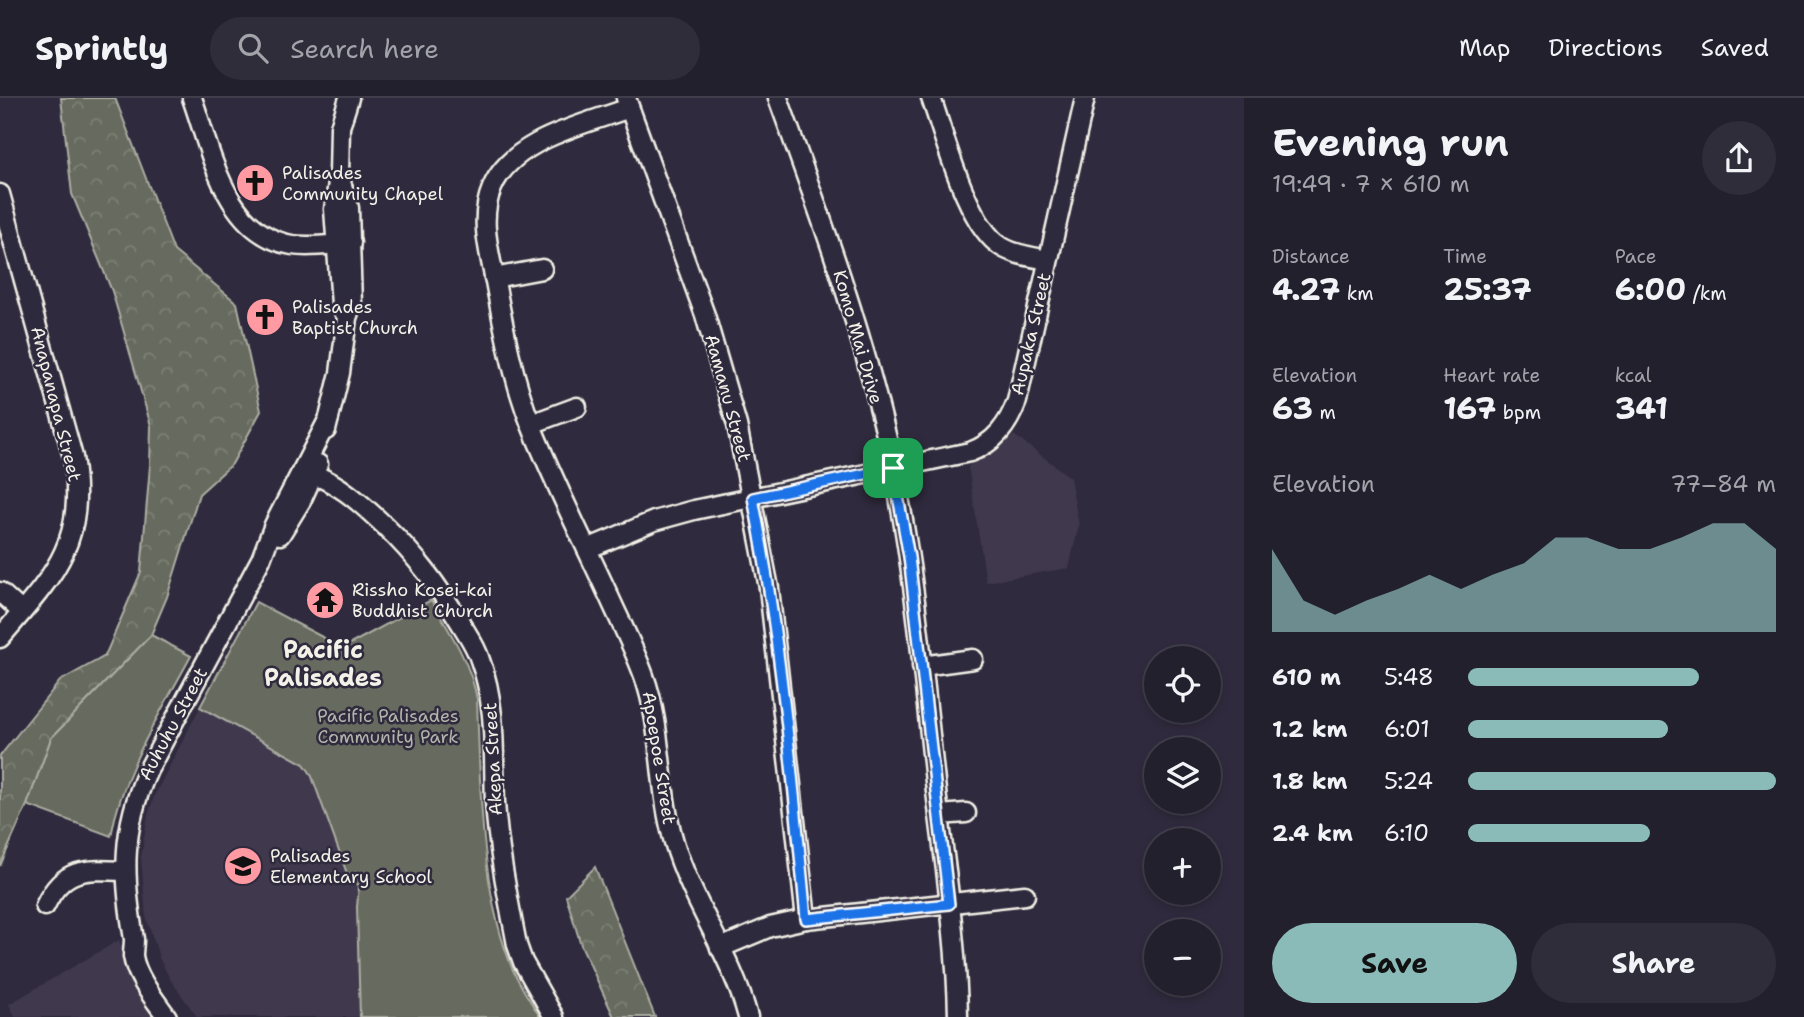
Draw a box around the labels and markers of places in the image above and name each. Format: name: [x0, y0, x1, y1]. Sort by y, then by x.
place label: Palisades Community Chapel: [282, 161, 444, 206]
church icon: Palisades Community Chapel: [234, 162, 276, 204]
place label: Palisades Baptist Church: [292, 295, 418, 340]
church icon: Palisades Baptist Church: [244, 296, 286, 338]
pin: [863, 438, 923, 498]
place label: Rissho Kosei-kai Buddhist Church: [352, 578, 493, 623]
temple icon: Rissho Kosei-kai Buddhist Church: [304, 579, 346, 621]
place label: Palisades Elementary School: [270, 844, 433, 889]
school or university icon: Palisades Elementary School: [222, 845, 264, 887]

